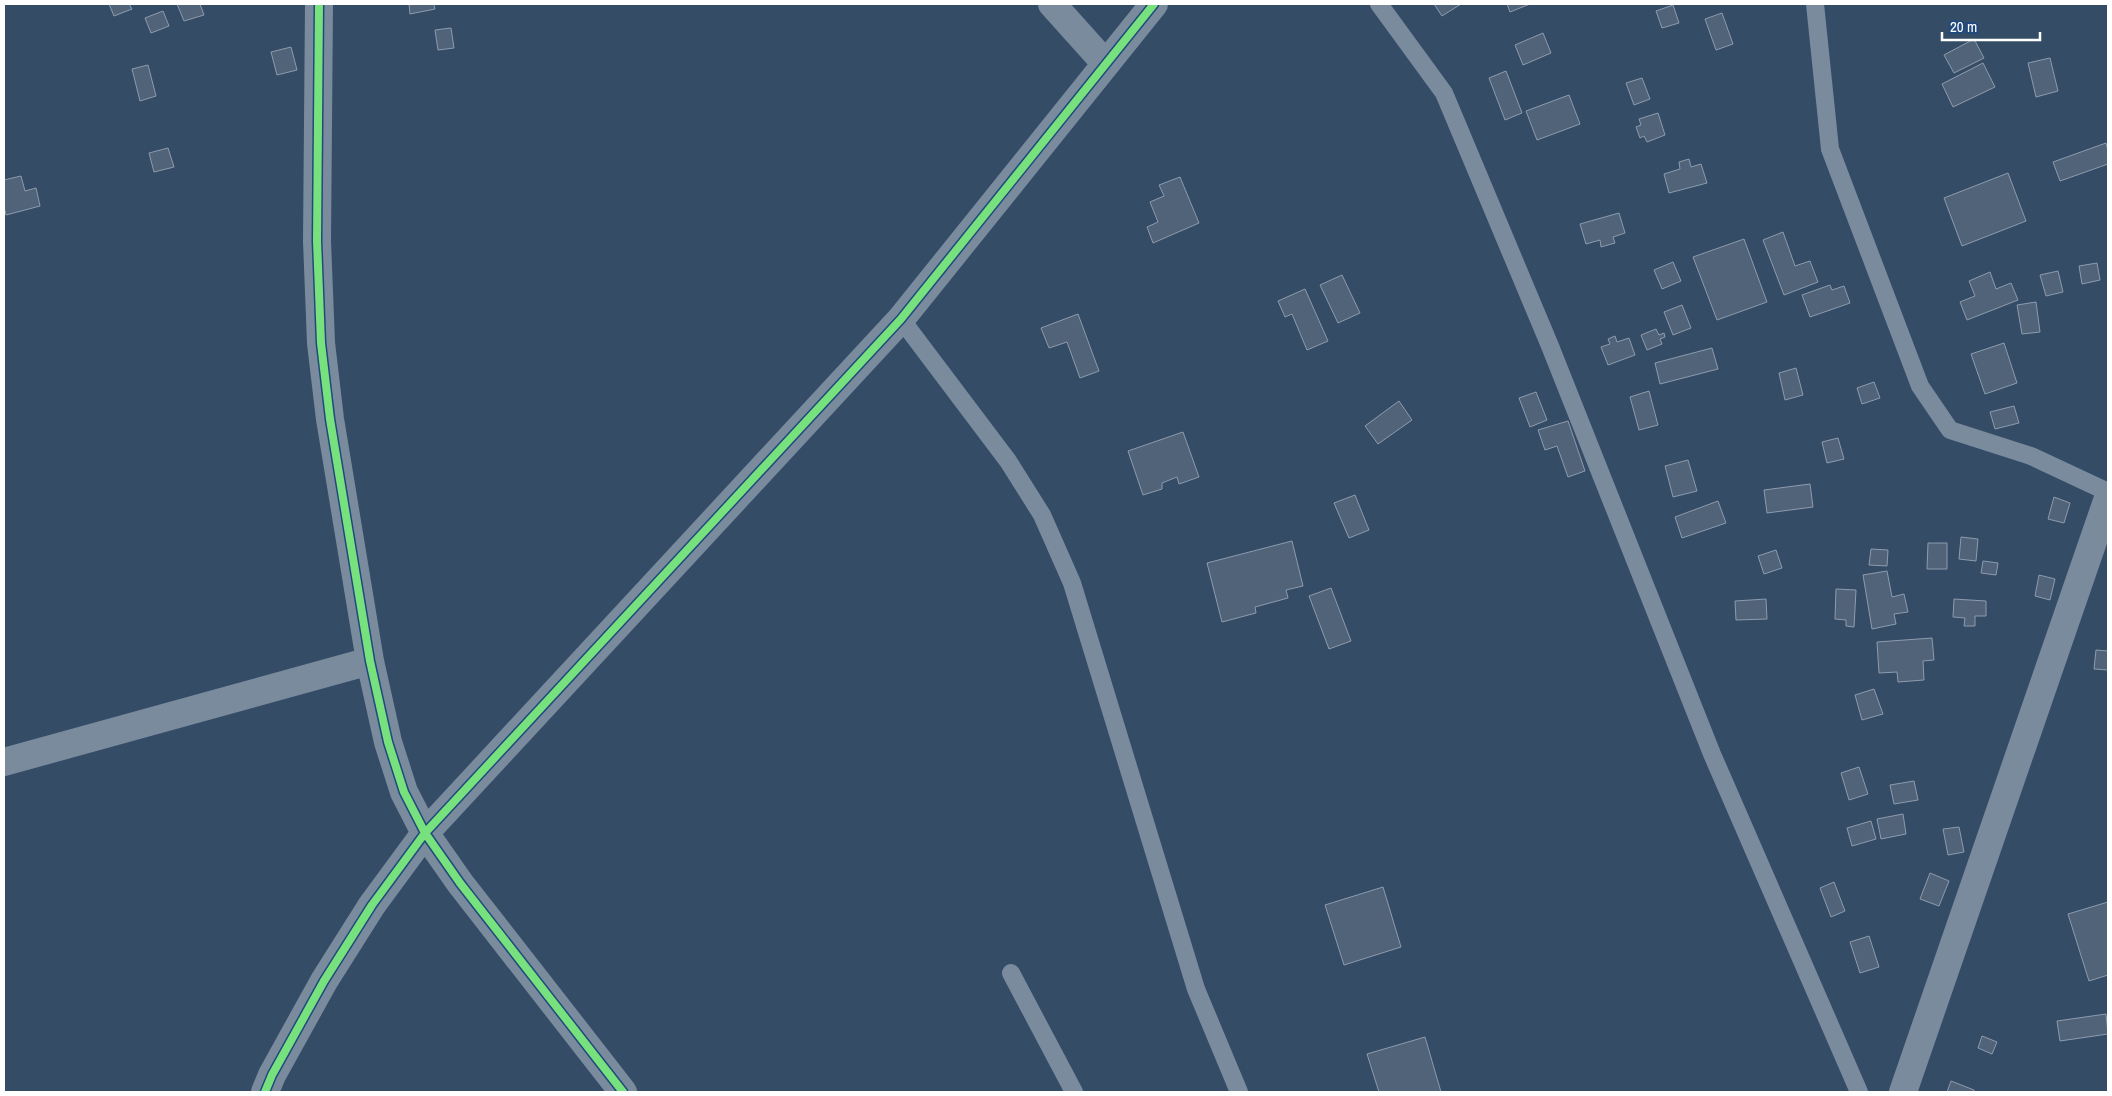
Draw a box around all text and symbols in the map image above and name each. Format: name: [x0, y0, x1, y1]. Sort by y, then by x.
scale bar: [1942, 10, 2040, 42]
text: 20 m: [1950, 16, 1977, 37]

